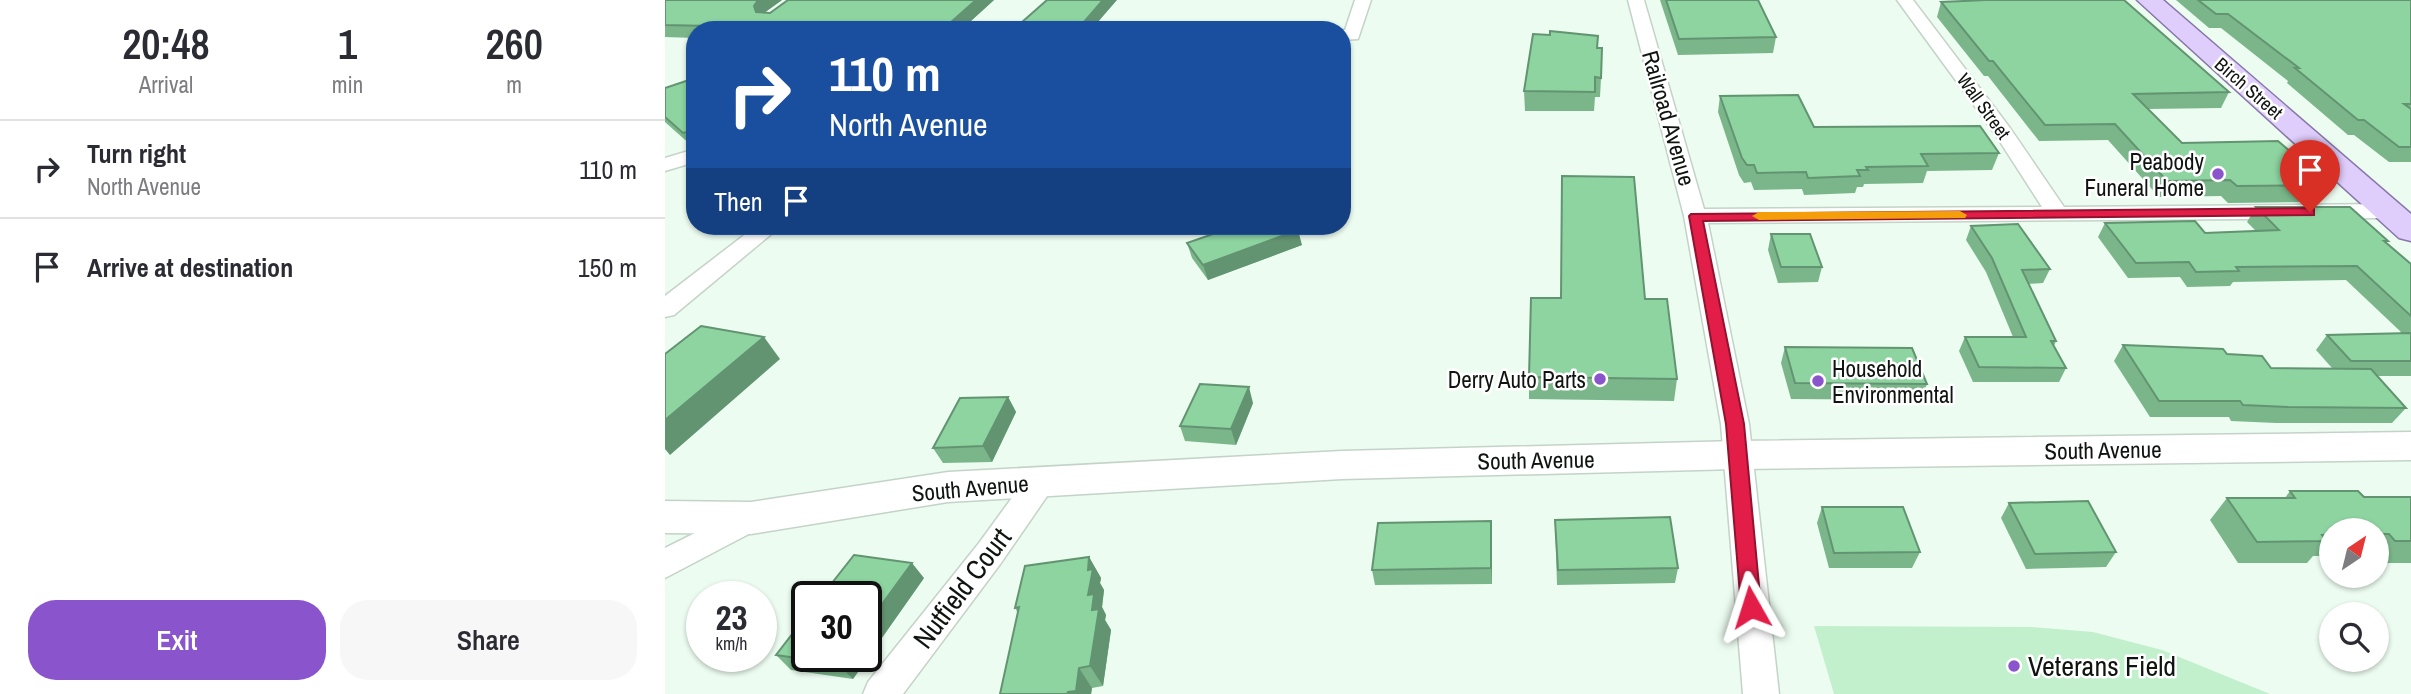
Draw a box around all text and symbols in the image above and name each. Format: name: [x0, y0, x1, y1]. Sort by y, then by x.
text: 20:48: [122, 16, 210, 72]
text: 1: [338, 16, 357, 72]
text: 260: [485, 16, 543, 72]
text: 110 m: [829, 40, 941, 106]
street label: Railroad Avenue: [1635, 47, 1703, 189]
icon: right: [714, 49, 805, 140]
street label: Birch Street: [2209, 51, 2289, 125]
street label: Wall Street: [1951, 68, 2017, 145]
text: Arrival: [139, 69, 193, 100]
text: min: [332, 69, 363, 100]
text: m: [506, 69, 522, 100]
text: North Avenue: [829, 103, 988, 146]
text: Turn right: [87, 136, 186, 171]
pin: [2280, 140, 2340, 212]
place label: Peabody Funeral Home: [2085, 146, 2205, 203]
icon: right: [28, 150, 66, 188]
icon: arrive: [2291, 151, 2329, 189]
text: 110 m: [579, 152, 637, 187]
marker: Peabody Funeral Home: [2210, 166, 2226, 182]
text: North Avenue: [87, 171, 201, 202]
icon: arrive: [777, 182, 815, 220]
text: Then: [714, 184, 763, 219]
icon: arrive: [28, 248, 66, 286]
text: Arrive at destination: [87, 250, 293, 285]
text: 150 m: [578, 250, 637, 285]
place label: Household Environmental: [1832, 353, 1954, 410]
place label: Derry Auto Parts: [1448, 364, 1586, 395]
marker: Derry Auto Parts: [1592, 371, 1608, 387]
marker: Household Environmental: [1810, 373, 1826, 389]
street label: South Avenue: [2044, 433, 2162, 467]
street label: South Avenue: [1477, 443, 1595, 477]
street label: South Avenue: [910, 467, 1030, 509]
north arrow: [2319, 518, 2389, 588]
map controls: [2319, 518, 2389, 672]
street label: Nutfield Court: [904, 520, 1020, 656]
position arrow: [1714, 570, 1788, 644]
speed limit sign: 30: [791, 581, 882, 672]
text: 23: [716, 594, 747, 641]
button: Exit: [28, 600, 326, 680]
button: Share: [340, 600, 637, 680]
button: search: [2319, 602, 2389, 672]
text: km/h: [716, 631, 748, 656]
place label: Veterans Field: [2028, 647, 2176, 685]
marker: Veterans Field: [2006, 658, 2022, 674]

